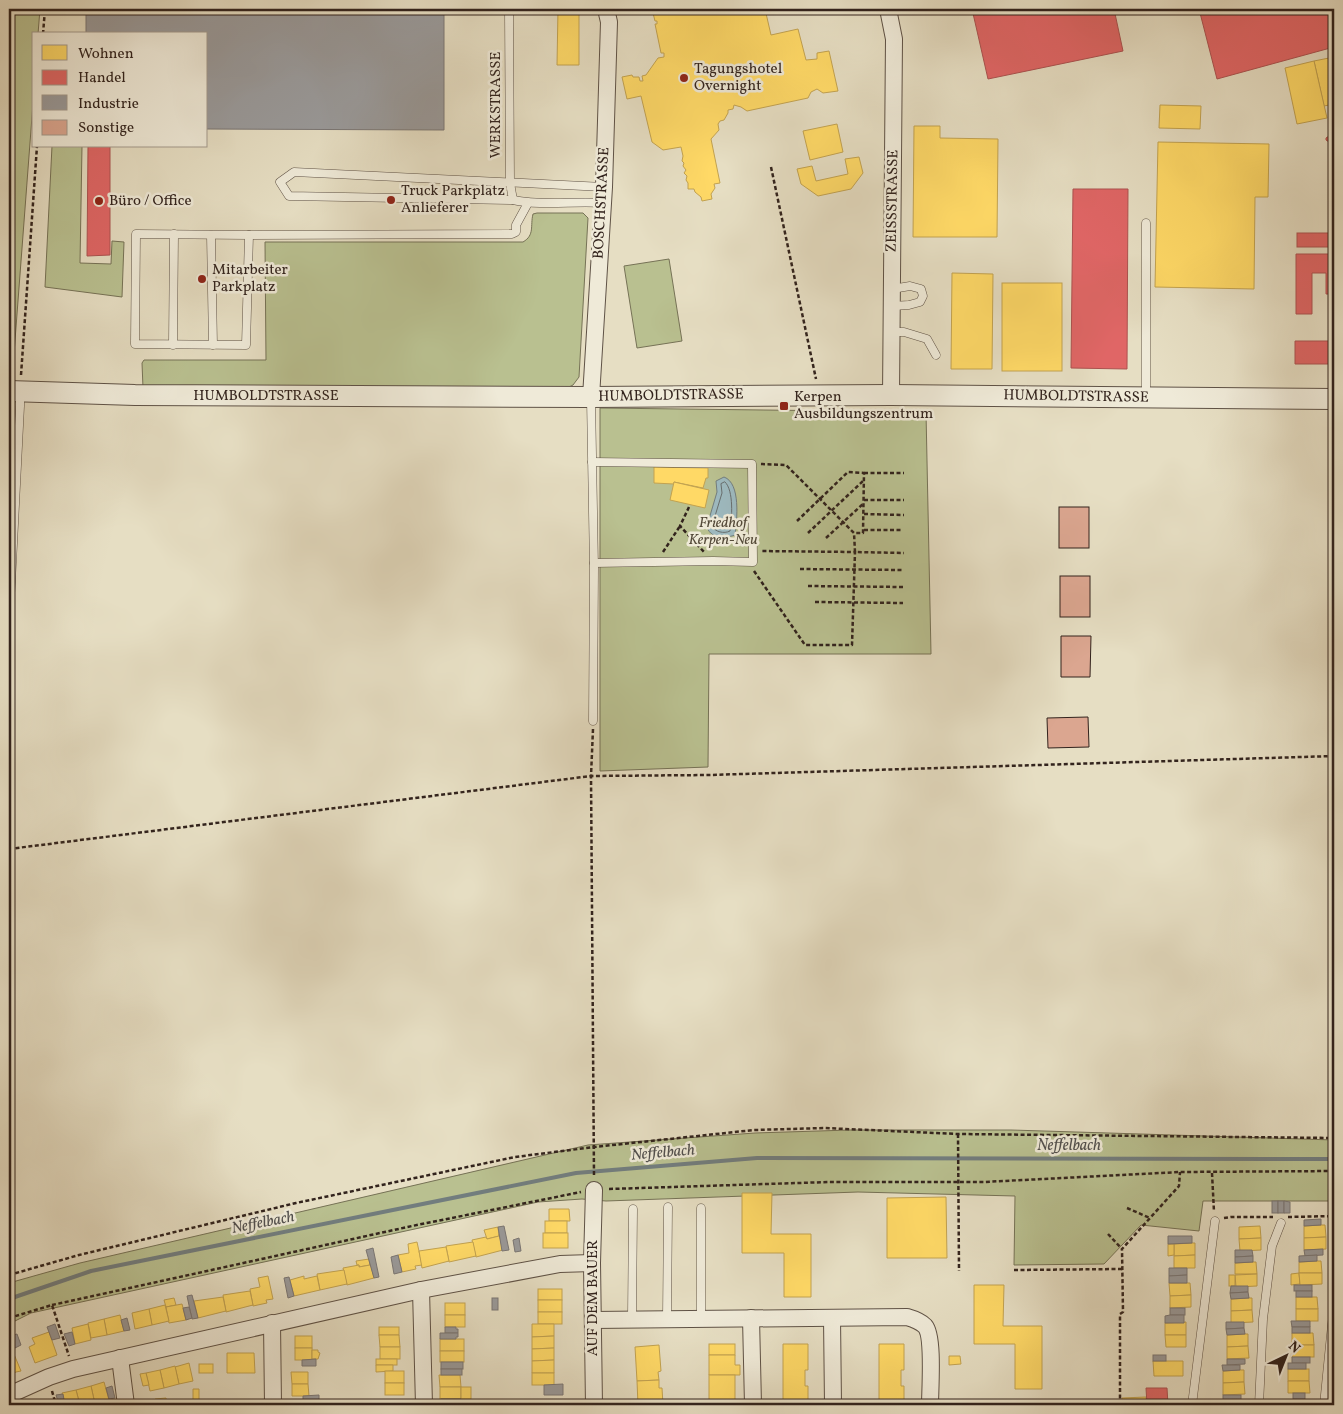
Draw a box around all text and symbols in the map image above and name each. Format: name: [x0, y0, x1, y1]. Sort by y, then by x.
legend: [32, 32, 208, 148]
text: Wohnen: [78, 44, 134, 65]
street label: WERKSTRASSE: [486, 52, 507, 158]
place label: Tagungshotel Overnight: [694, 59, 782, 97]
text: Handel: [78, 68, 126, 89]
marker: Tagungshotel Overnight: [678, 72, 690, 84]
text: Industrie: [78, 94, 139, 115]
text: Sonstige: [78, 118, 134, 139]
street label: BOSCHSTRASSE: [589, 146, 615, 260]
street label: ZEISSSTRASSE: [882, 149, 904, 253]
place label: Truck Parkplatz Anlieferer: [401, 181, 505, 219]
place label: Büro / Office: [109, 191, 192, 212]
marker: Truck Parkplatz Anlieferer: [385, 194, 397, 206]
marker: Büro / Office: [93, 195, 105, 207]
place label: Mitarbeiter Parkplatz: [212, 260, 288, 298]
marker: Mitarbeiter Parkplatz: [196, 273, 208, 285]
street label: HUMBOLDTSTRASSE: [598, 384, 744, 408]
street label: HUMBOLDTSTRASSE: [1003, 385, 1149, 409]
street label: HUMBOLDTSTRASSE: [193, 386, 339, 407]
place label: Kerpen Ausbildungszentrum: [794, 387, 933, 425]
marker: Kerpen Ausbildungszentrum: [778, 400, 790, 412]
park label: Friedhof Kerpen-Neu: [688, 513, 758, 551]
water label: Neffelbach: [1037, 1135, 1101, 1157]
water label: Neffelbach: [630, 1139, 696, 1167]
water label: Neffelbach: [230, 1206, 296, 1240]
street label: AUF DEM BAUER: [583, 1240, 604, 1356]
north arrow: [1260, 1332, 1310, 1382]
text: N: [1284, 1337, 1304, 1358]

